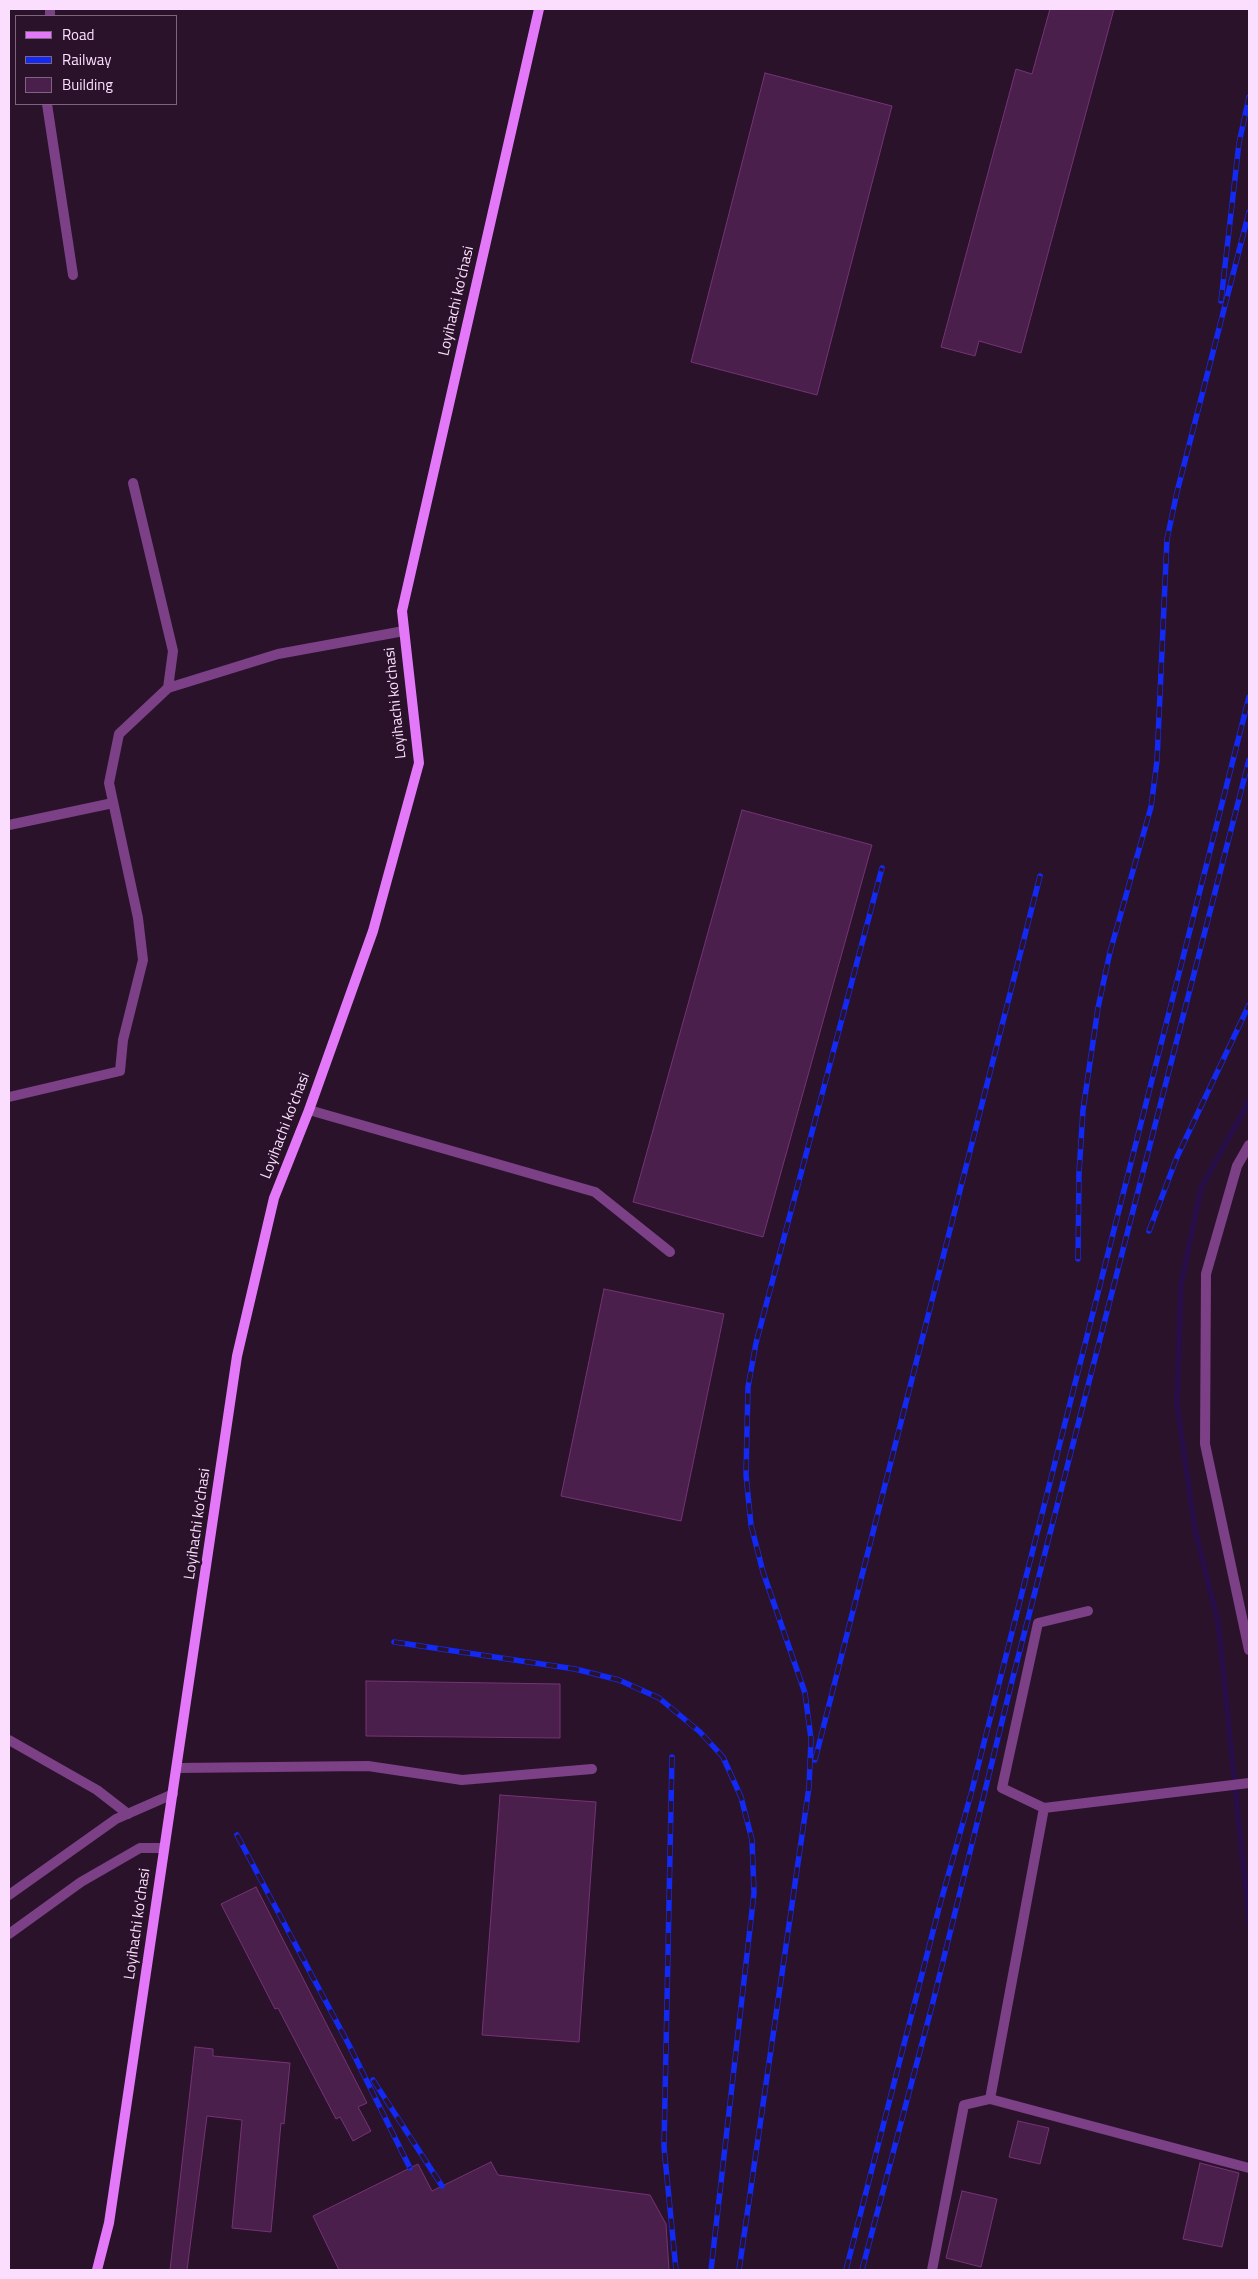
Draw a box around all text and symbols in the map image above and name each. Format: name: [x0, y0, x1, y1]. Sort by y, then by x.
legend: [15, 15, 178, 105]
text: Road: [62, 23, 94, 46]
text: Railway: [62, 48, 112, 71]
text: Building: [62, 73, 113, 96]
street label: Loyihachi ko'chasi: [436, 244, 478, 358]
street label: Loyihachi ko'chasi: [381, 646, 411, 760]
street label: Loyihachi ko'chasi: [258, 1070, 314, 1182]
street label: Loyihachi ko'chasi: [181, 1467, 215, 1581]
street label: Loyihachi ko'chasi: [121, 1867, 155, 1981]

